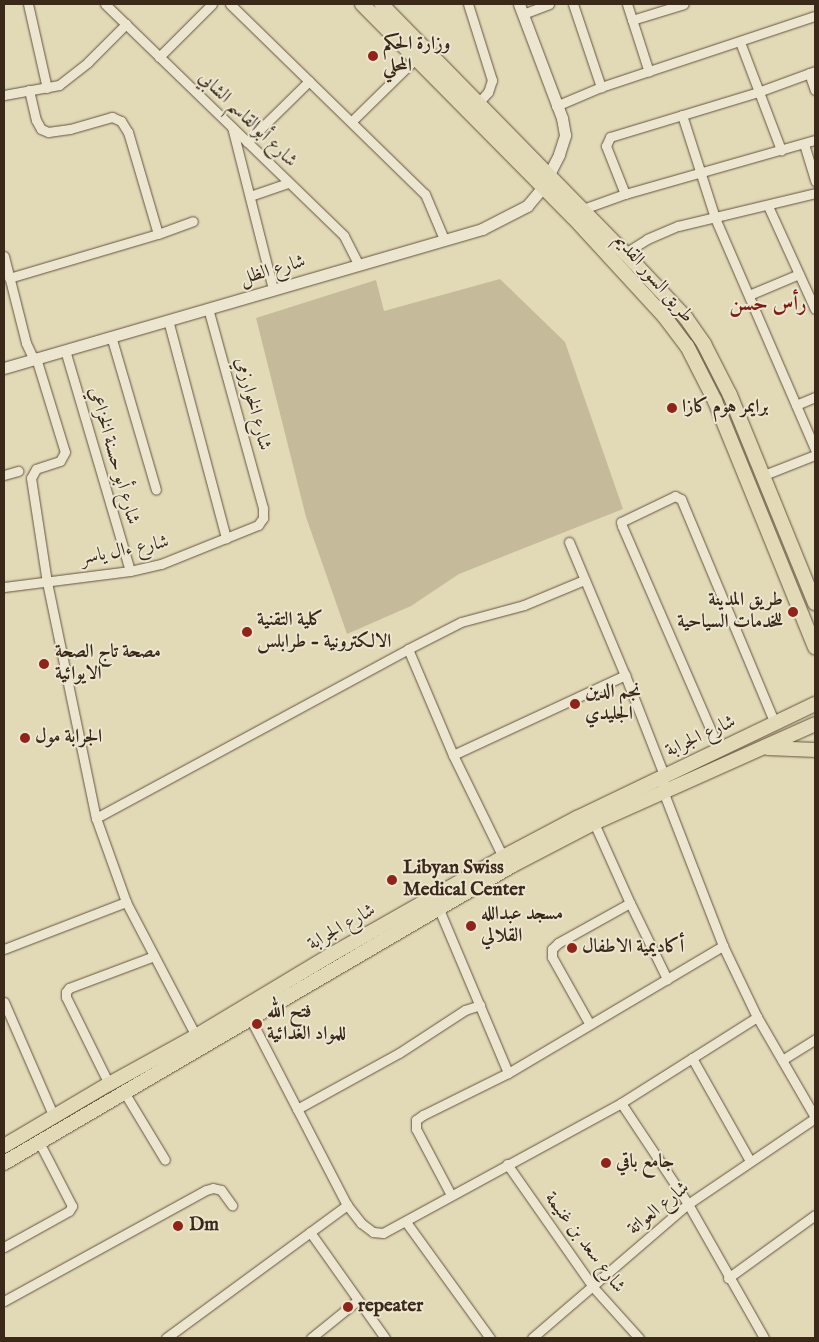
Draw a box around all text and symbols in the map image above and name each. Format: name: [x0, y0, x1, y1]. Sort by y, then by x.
place label: وزارة الحكم المحلي: [383, 34, 450, 78]
marker: وزارة الحكم المحلي: [367, 50, 379, 62]
street label: شارع أبوالقاسم الشابي: [193, 67, 301, 173]
street label: طريق السور القديم: [608, 230, 698, 328]
street label: شارع الظل: [238, 251, 308, 291]
district label: رأس حسن: [729, 292, 807, 318]
street label: شارع الخوارزمي: [229, 355, 275, 453]
street label: شارع أبو حسنة الخزاعي: [82, 384, 144, 528]
place label: برايمر هوم كازا: [682, 397, 769, 419]
marker: برايمر هوم كازا: [666, 402, 678, 414]
street label: شارع ءال ياسر: [79, 531, 171, 571]
place label: طريق المدينة للخدمات السياحية: [677, 590, 783, 634]
marker: طريق المدينة للخدمات السياحية: [787, 606, 799, 618]
place label: كلية التقنية الالكترونية - طرابلس: [257, 610, 391, 654]
marker: كلية التقنية الالكترونية - طرابلس: [241, 626, 253, 638]
place label: مصحة تاج الصحة الايوائية: [55, 642, 161, 686]
marker: مصحة تاج الصحة الايوائية: [37, 657, 51, 671]
place label: نجم الدين الجليدي: [585, 682, 641, 726]
marker: نجم الدين الجليدي: [569, 698, 581, 710]
street label: شارع الجرابة: [662, 711, 740, 763]
place label: الجرابة مول: [35, 727, 102, 749]
marker: الجرابة مول: [19, 732, 31, 744]
place label: Libyan Swiss Medical Center: [403, 858, 525, 902]
marker: Libyan Swiss Medical Center: [385, 873, 399, 887]
street label: شارع الجرابة: [304, 899, 380, 957]
place label: مسجد عبدالله القلالي: [481, 904, 563, 948]
marker: مسجد عبدالله القلالي: [465, 920, 477, 932]
place label: أكاديمية الاطفال: [582, 937, 684, 959]
marker: أكاديمية الاطفال: [566, 942, 578, 954]
place label: فتح الله للمواد الغدائية: [267, 1002, 346, 1046]
marker: فتح الله للمواد الغدائية: [251, 1018, 263, 1030]
place label: جامع باقي: [616, 1152, 674, 1174]
marker: جامع باقي: [600, 1157, 612, 1169]
street label: شارع العواتة: [623, 1177, 695, 1241]
street label: شارع سعد بن غنيمة: [539, 1188, 629, 1298]
place label: Dm: [189, 1215, 219, 1237]
marker: Dm: [171, 1219, 185, 1233]
place label: repeater: [358, 1296, 423, 1318]
marker: repeater: [342, 1301, 354, 1313]

